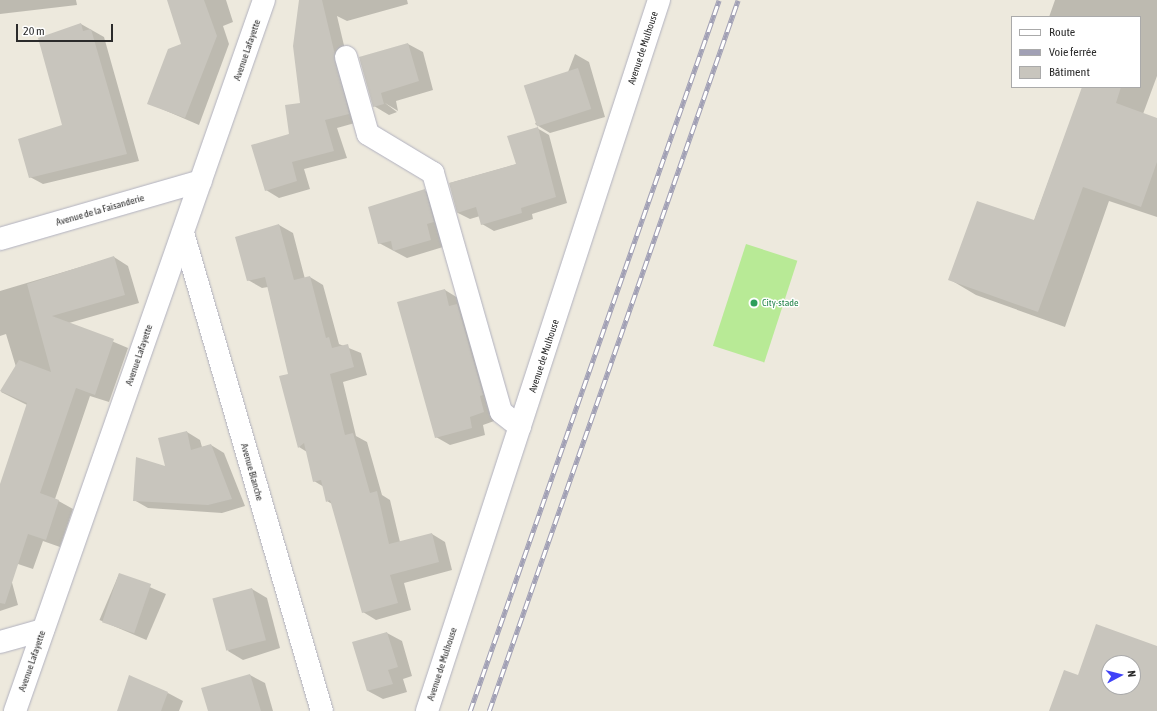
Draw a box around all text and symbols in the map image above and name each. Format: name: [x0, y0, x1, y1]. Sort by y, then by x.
street label: Avenue de Mulhouse: [626, 10, 660, 86]
scale bar: [18, 16, 115, 42]
legend: [1011, 16, 1141, 88]
street label: Avenue Lafayette: [231, 18, 263, 82]
text: 20 m: [23, 24, 45, 38]
text: Route: [1049, 25, 1075, 39]
text: Voie ferrée: [1049, 45, 1097, 59]
text: Bâtiment: [1049, 65, 1090, 79]
street label: Avenue de la Faisanderie: [54, 192, 146, 228]
place label: City-stade: [762, 297, 799, 309]
marker: City-stade: [749, 298, 759, 308]
street label: Avenue de Mulhouse: [527, 318, 561, 394]
street label: Avenue Lafayette: [123, 323, 155, 387]
street label: Avenue Blanche: [238, 442, 266, 502]
street label: Avenue de Mulhouse: [425, 626, 459, 702]
street label: Avenue Lafayette: [16, 629, 48, 693]
north arrow: [1101, 655, 1141, 695]
text: N: [1126, 670, 1138, 678]

